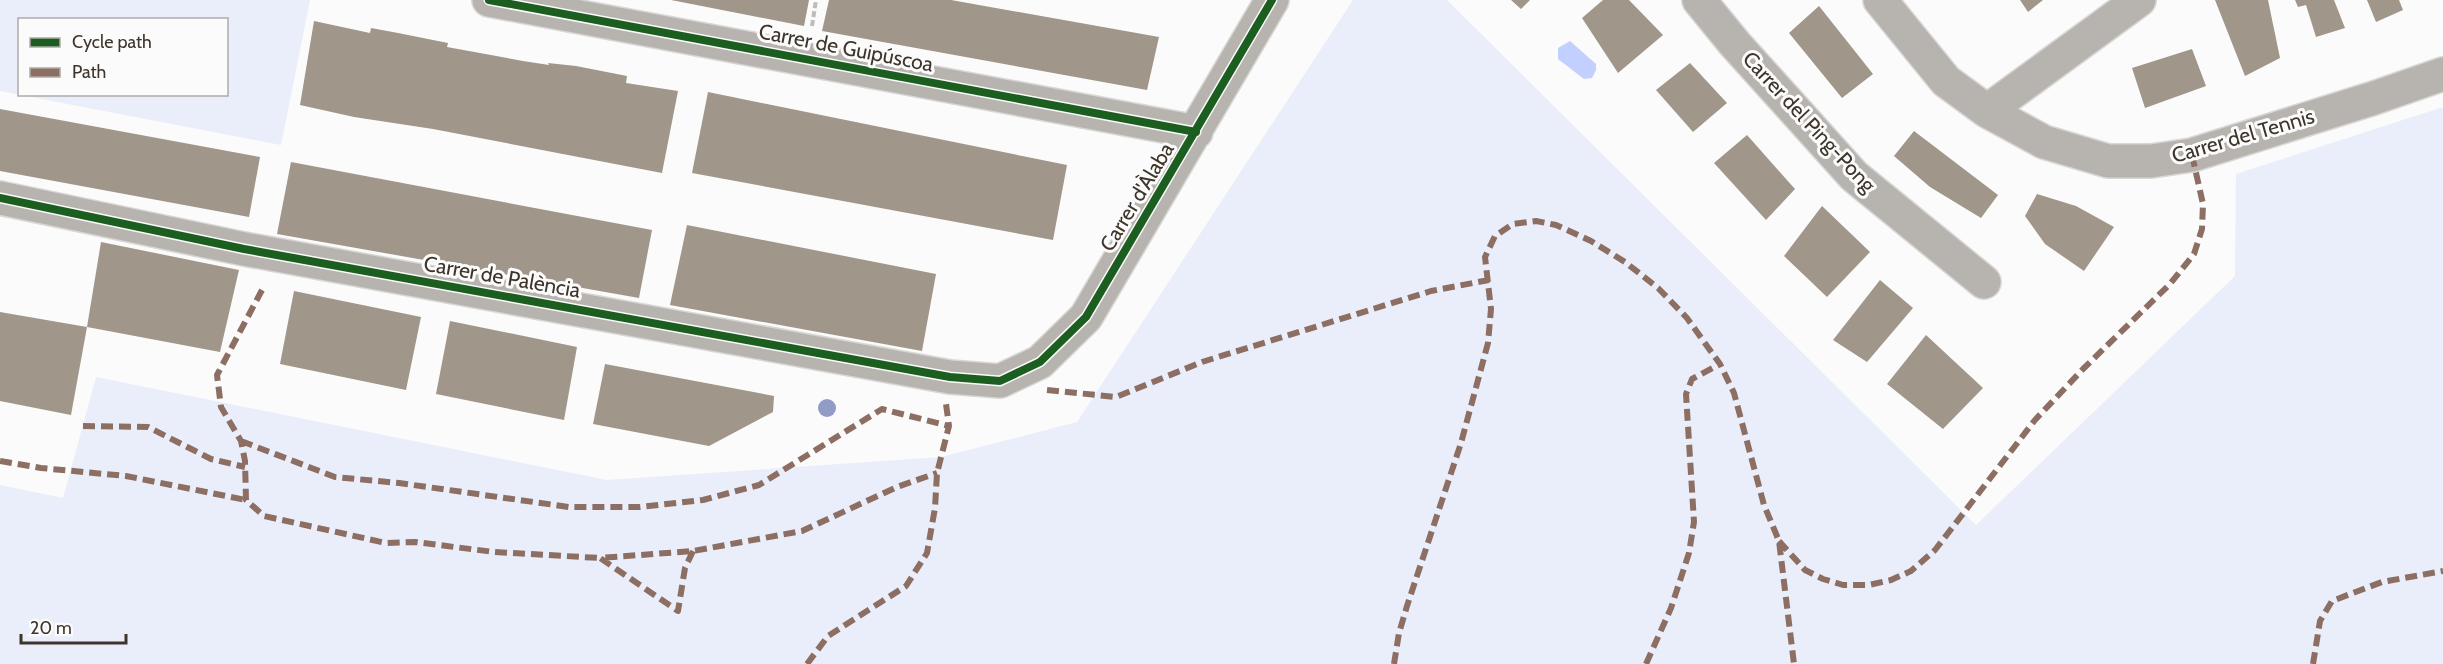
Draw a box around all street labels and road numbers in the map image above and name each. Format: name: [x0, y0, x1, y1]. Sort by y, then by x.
street label: Carrer de Guipúscoa: [757, 18, 935, 77]
street label: Carrer del Ping-Pong: [1738, 46, 1881, 198]
street label: Carrer del Tennis: [2169, 103, 2317, 168]
street label: Carrer d'Àlaba: [1094, 138, 1179, 255]
street label: Carrer de Palència: [422, 250, 582, 303]

